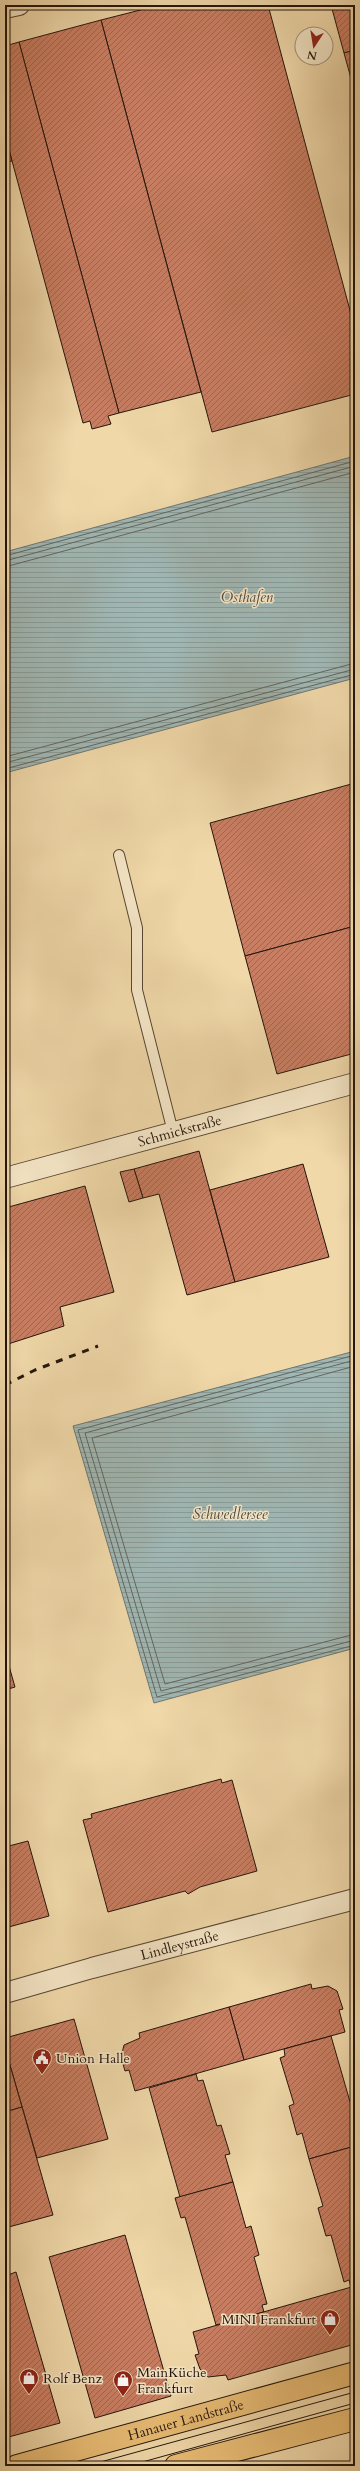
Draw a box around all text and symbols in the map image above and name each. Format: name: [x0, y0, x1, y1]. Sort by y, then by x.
north arrow: [294, 26, 334, 66]
text: N: [305, 47, 318, 64]
water label: Osthafen: [221, 587, 274, 607]
street label: Schmickstraße: [136, 1111, 224, 1151]
water label: Schwedlersee: [192, 1504, 268, 1524]
street label: Lindleystraße: [138, 1926, 221, 1965]
public building icon: Union Halle: [31, 2047, 53, 2075]
place label: Union Halle: [56, 2049, 130, 2068]
shop icon: MINI Frankfurt: [319, 2308, 341, 2336]
place label: MINI Frankfurt: [221, 2310, 317, 2329]
place label: MainKüche Frankfurt: [137, 2363, 207, 2398]
shop icon: Rolf Benz: [18, 2367, 40, 2395]
place label: Rolf Benz: [43, 2369, 103, 2388]
shop icon: MainKüche Frankfurt: [112, 2369, 134, 2397]
street label: Hanauer Landstraße: [126, 2395, 246, 2445]

